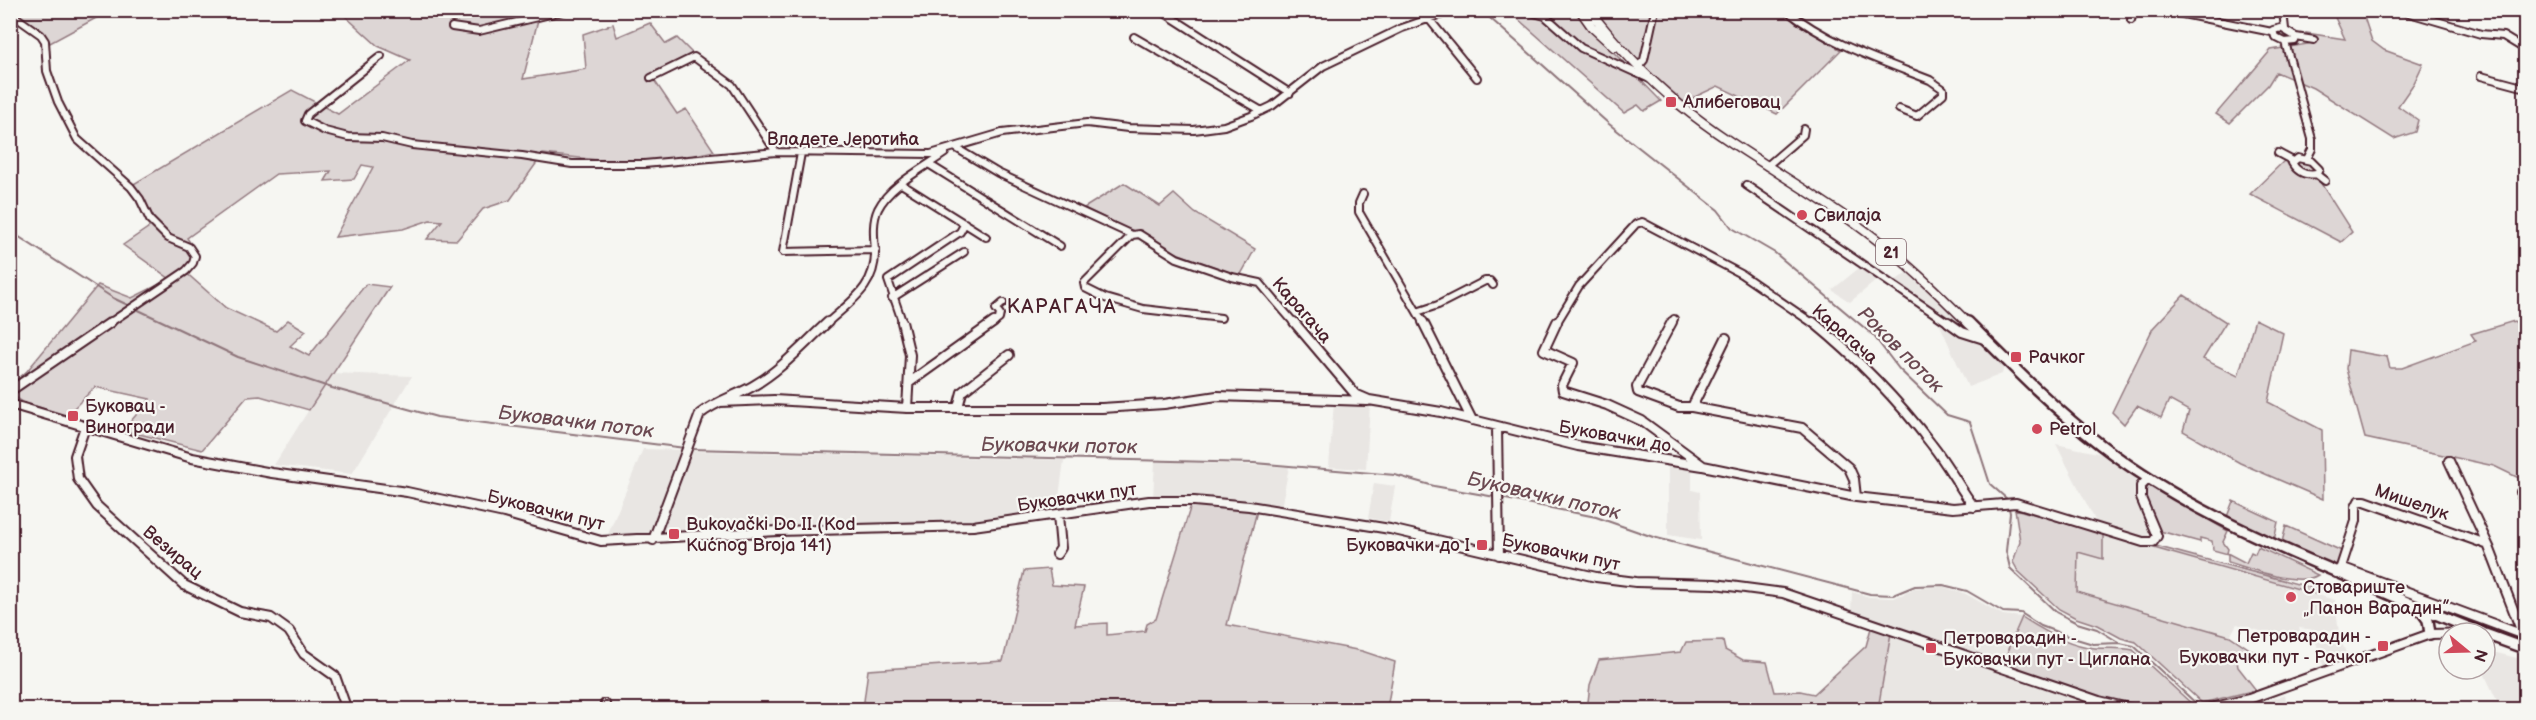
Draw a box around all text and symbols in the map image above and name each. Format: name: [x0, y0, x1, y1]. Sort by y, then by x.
place label: Алибеговац: [1682, 92, 1781, 113]
marker: Алибеговац: [1664, 95, 1678, 109]
street label: Владете Јеротића: [767, 129, 919, 150]
place label: Свилаја: [1814, 205, 1882, 226]
marker: Свилаја: [1795, 208, 1809, 222]
road number: 21: [1876, 239, 1906, 265]
street label: Карагача: [1267, 273, 1336, 348]
district label: КАРАГАЧА: [1007, 295, 1117, 319]
street label: Карагача: [1808, 300, 1882, 369]
water label: Роков поток: [1852, 301, 1949, 398]
place label: Рачког: [2028, 347, 2085, 368]
marker: Рачког: [2009, 350, 2023, 364]
place label: Буковац - Виногради: [85, 396, 175, 438]
water label: Буковачки поток: [497, 401, 655, 443]
marker: Буковац - Виногради: [66, 409, 80, 423]
street label: Буковачки до: [1557, 416, 1673, 457]
place label: Petrol: [2049, 419, 2096, 440]
marker: Petrol: [2030, 422, 2044, 436]
water label: Буковачки поток: [981, 433, 1138, 459]
water label: Буковачки поток: [1465, 467, 1623, 525]
street label: Буковачки пут: [1016, 479, 1139, 516]
street label: Мишелук: [2372, 480, 2452, 525]
street label: Буковачки пут: [485, 486, 607, 535]
place label: Bukovački Do II (Kod Kućnog Broja 141): [686, 514, 856, 556]
street label: Везирац: [139, 521, 207, 584]
marker: Bukovački Do II (Kod Kućnog Broja 141): [667, 527, 681, 541]
street label: Буковачки пут: [1500, 530, 1623, 575]
place label: Буковачки до I: [1346, 535, 1470, 556]
marker: Буковачки до I: [1475, 538, 1489, 552]
place label: Стовариште „Панон Варадин”: [2303, 577, 2450, 619]
marker: Стовариште „Панон Варадин”: [2284, 590, 2298, 604]
north arrow: [2437, 621, 2497, 681]
place label: Петроварадин - Буковачки пут - Рачког: [2179, 626, 2371, 668]
place label: Петроварадин - Буковачки пут - Циглана: [1943, 628, 2151, 670]
marker: Петроварадин - Буковачки пут - Рачког: [2376, 639, 2390, 653]
marker: Петроварадин - Буковачки пут - Циглана: [1924, 641, 1938, 655]
text: N: [2469, 647, 2491, 664]

